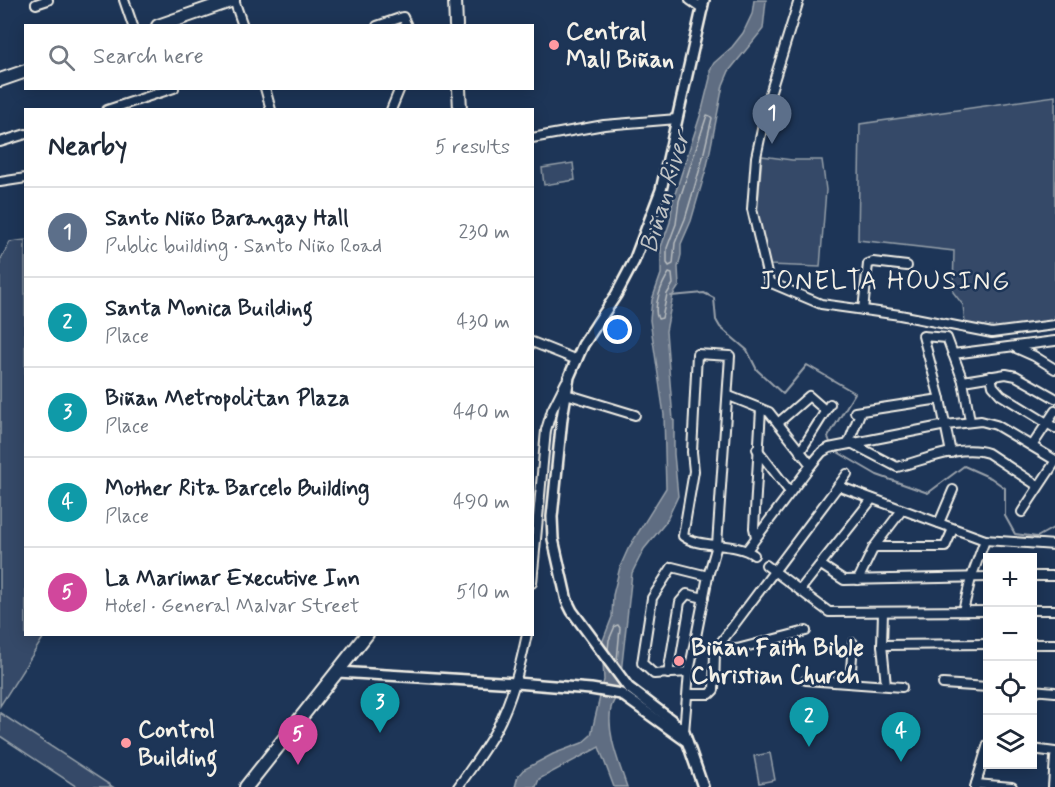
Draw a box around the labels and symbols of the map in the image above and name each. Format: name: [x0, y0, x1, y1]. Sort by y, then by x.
place label: Central Mall Biñan: [566, 17, 674, 76]
marker: Central Mall Biñan: [547, 38, 561, 52]
pin: 1: [752, 94, 792, 144]
water label: Biñan River: [632, 125, 700, 257]
district label: JONELTA HOUSING: [759, 265, 1011, 299]
your location: [603, 315, 632, 344]
place label: Biñan Faith Bible Christian Church: [691, 633, 864, 692]
marker: Biñan Faith Bible Christian Church: [672, 654, 686, 668]
pin: 3: [360, 684, 400, 733]
pin: 2: [790, 698, 828, 747]
pin: 4: [882, 712, 920, 762]
place label: Control Building: [138, 715, 218, 777]
pin: 5: [278, 716, 318, 765]
marker: Control Building: [119, 736, 133, 750]

